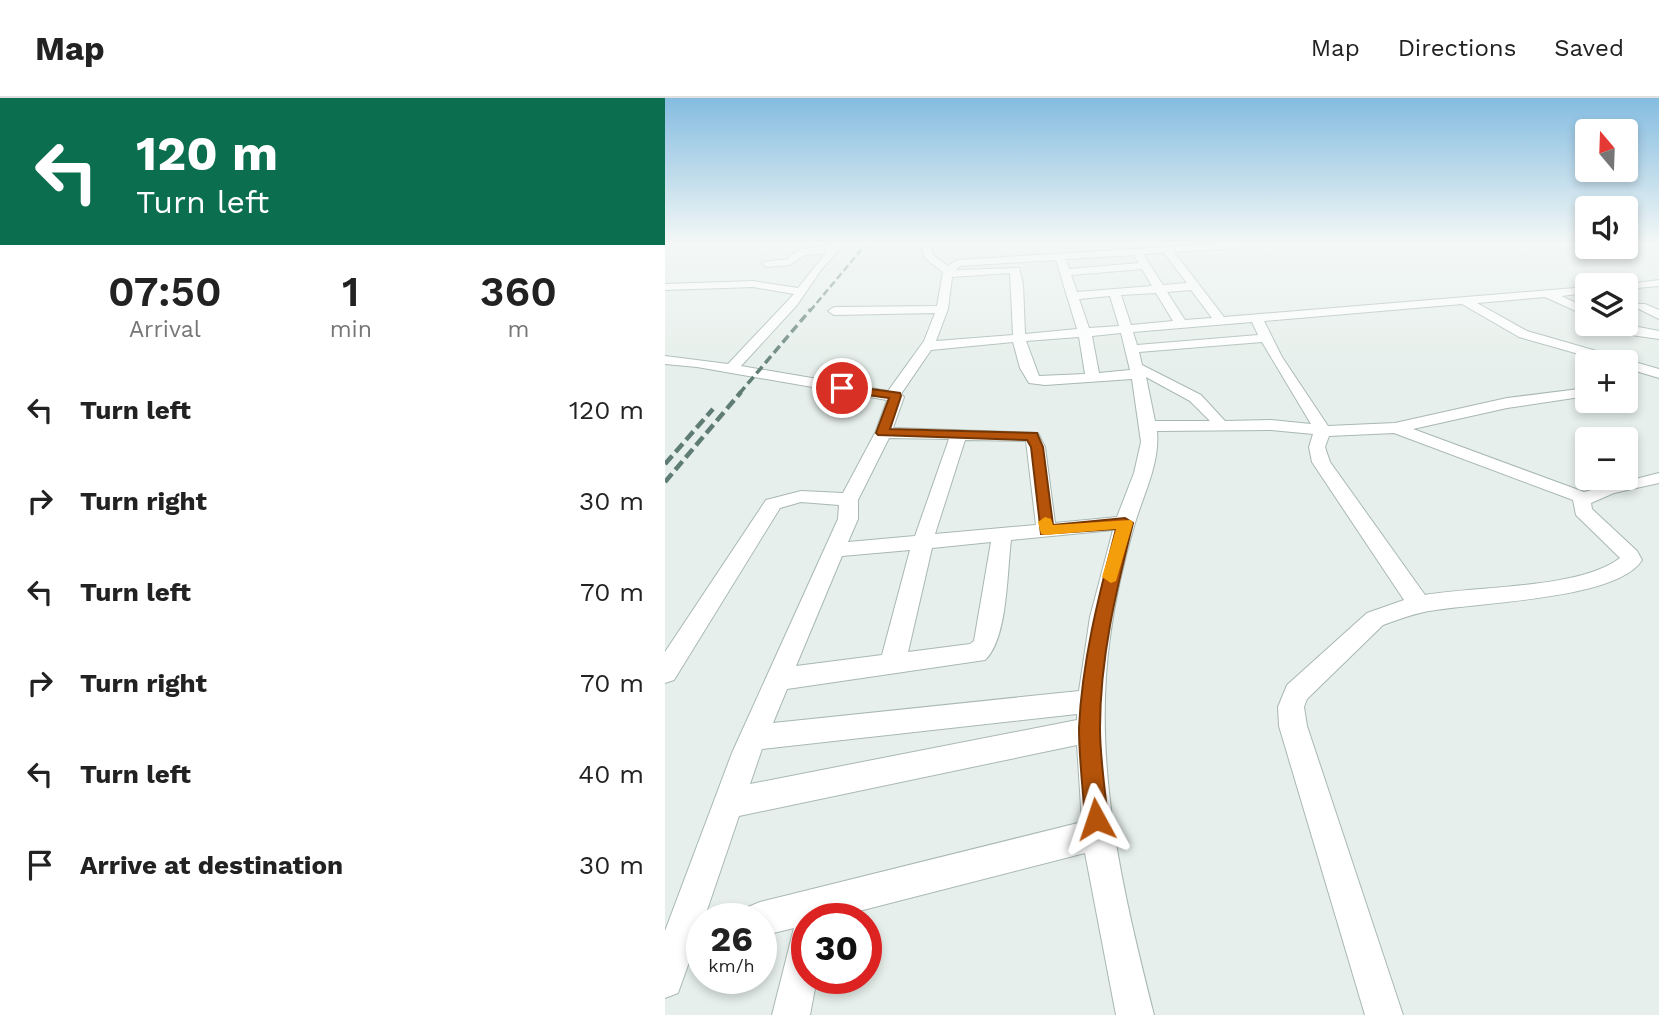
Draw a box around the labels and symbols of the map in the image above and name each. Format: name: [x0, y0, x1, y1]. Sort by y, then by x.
north arrow: [1575, 119, 1638, 182]
pin: [812, 358, 872, 418]
position arrow: [1059, 782, 1133, 856]
speed limit sign: 30: [791, 903, 882, 994]

